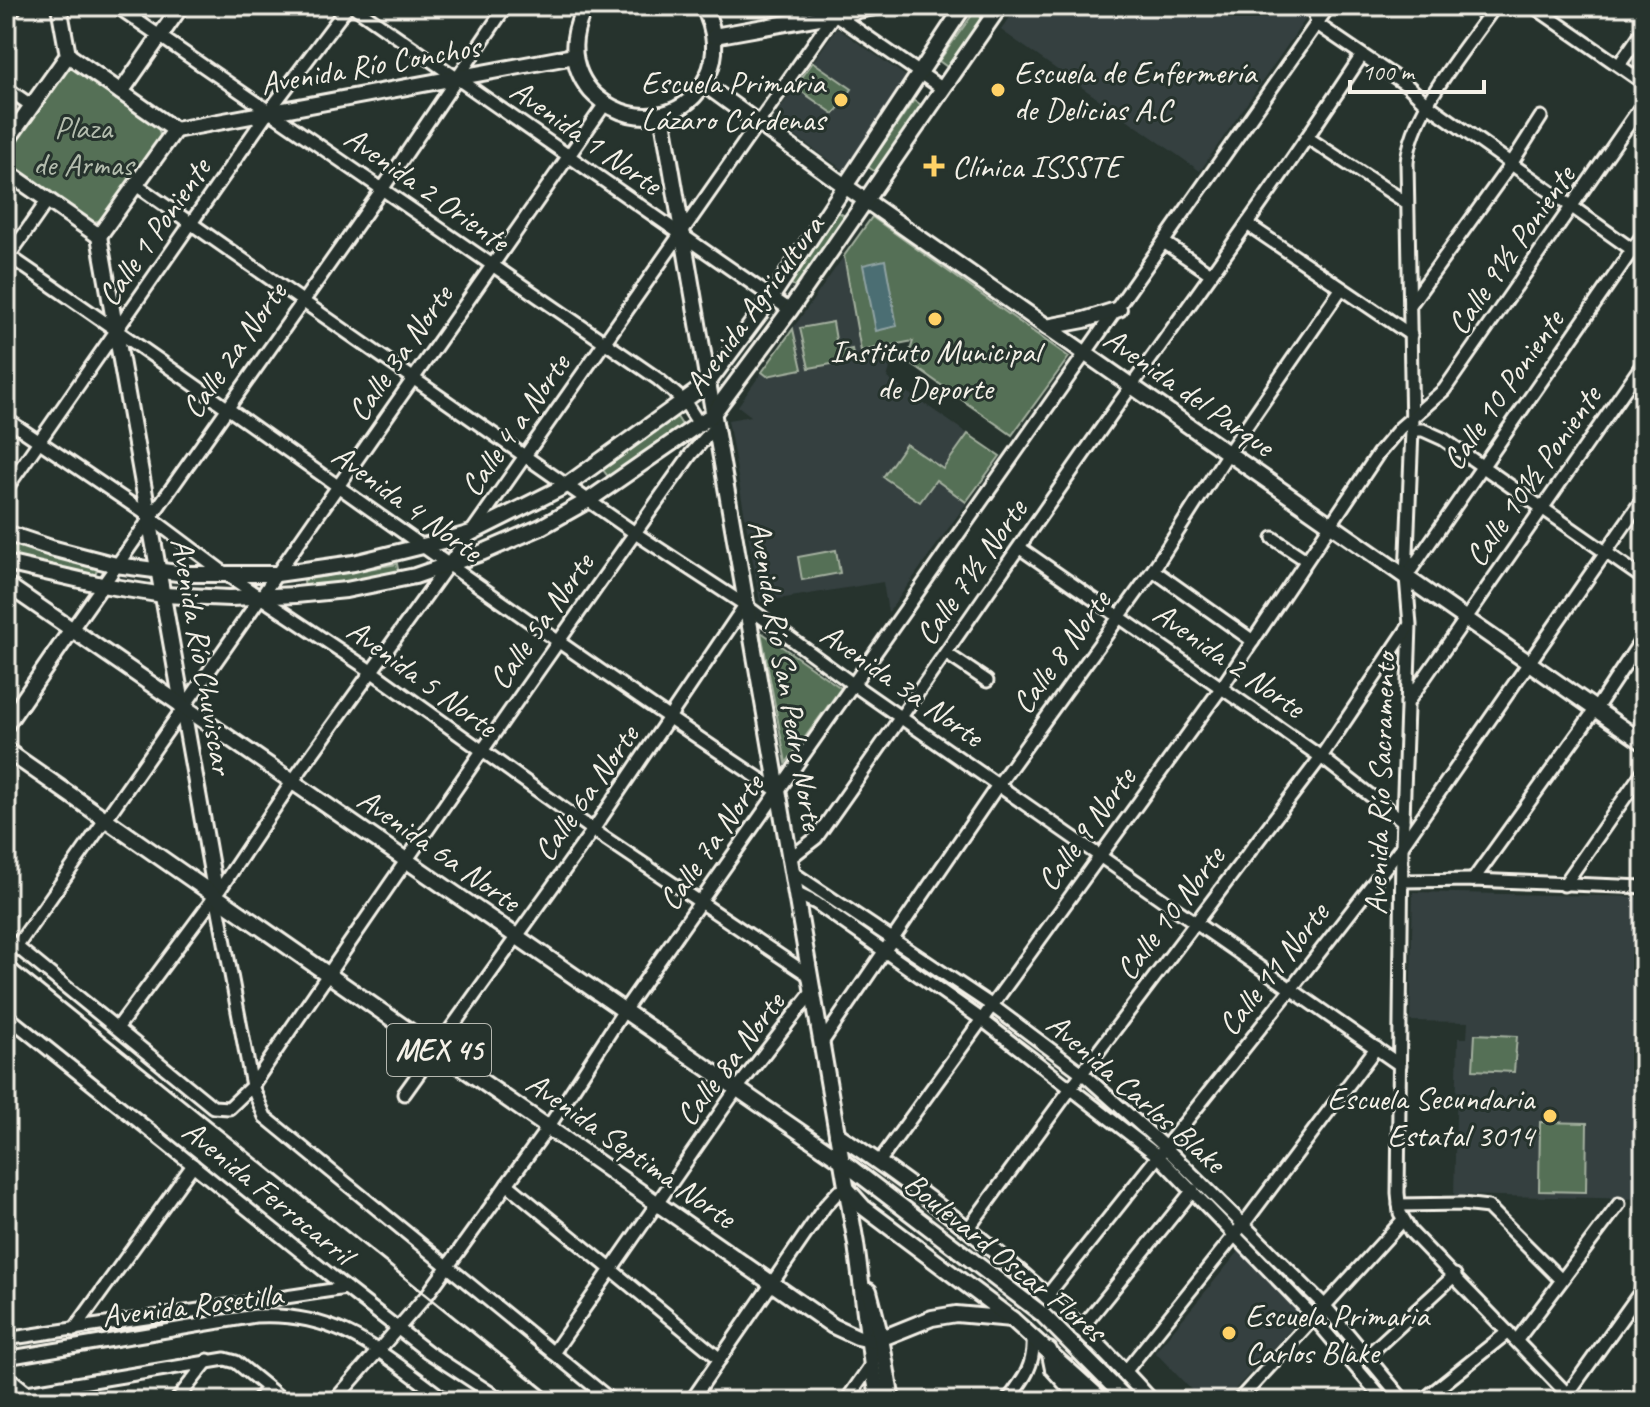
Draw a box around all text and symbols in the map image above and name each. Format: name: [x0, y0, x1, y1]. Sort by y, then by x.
street label: Avenida Río Conchos: [257, 25, 486, 104]
scale bar: [1350, 44, 1484, 94]
place label: Escuela de Enfermería de Delicias A.C: [1014, 52, 1258, 130]
text: 100 m: [1362, 57, 1416, 87]
place label: Escuela Primaria Lázaro Cárdenas: [641, 62, 828, 140]
street label: Avenida 1 Norte: [502, 70, 672, 206]
marker: Escuela de Enfermería de Delicias A.C: [989, 81, 1007, 99]
marker: Escuela Primaria Lázaro Cárdenas: [832, 91, 850, 109]
park label: Plaza de Armas: [33, 107, 136, 185]
street label: Avenida 2 Oriente: [337, 117, 520, 262]
place label: Clínica ISSSTE: [952, 146, 1125, 187]
street label: Calle 1 Poniente: [88, 148, 221, 314]
marker: Clínica ISSSTE: [923, 155, 945, 177]
street label: Calle 9½ Poniente: [1438, 155, 1586, 343]
street label: Avenida Agricultura: [675, 205, 834, 403]
street label: Calle 2a Norte: [172, 272, 297, 426]
street label: Calle 3a Norte: [338, 275, 463, 429]
street label: Calle 10 Poniente: [1433, 300, 1575, 478]
marker: Instituto Municipal de Deporte: [926, 310, 944, 328]
street label: Avenida del Parque: [1096, 318, 1284, 467]
place label: Instituto Municipal de Deporte: [830, 331, 1046, 409]
street label: Calle 4 a Norte: [451, 344, 581, 504]
street label: Calle 10½ Poniente: [1456, 375, 1612, 574]
street label: Avenida 4 Norte: [324, 435, 492, 573]
street label: Calle 7½ Norte: [906, 489, 1038, 653]
street label: Avenida Río San Pedro Norte: [739, 517, 834, 835]
street label: Avenida Río Chuviscar: [161, 535, 243, 780]
street label: Calle 5a Norte: [479, 543, 604, 697]
street label: Calle 8 Norte: [1002, 580, 1121, 722]
street label: Avenida 2 Norte: [1145, 593, 1315, 729]
street label: Avenida 5 Norte: [339, 610, 507, 748]
street label: Avenida 3a Norte: [812, 614, 994, 758]
street label: Avenida Río Sacramento: [1355, 649, 1405, 916]
street label: Calle 6a Norte: [524, 715, 649, 869]
street label: Calle 9 Norte: [1027, 757, 1146, 899]
street label: Calle 7a Norte: [649, 764, 774, 918]
street label: Avenida 6a Norte: [349, 779, 531, 923]
street label: Calle 10 Norte: [1106, 836, 1235, 988]
street label: Calle 11 Norte: [1208, 892, 1339, 1044]
street label: Calle 8a Norte: [666, 982, 795, 1134]
street label: Avenida Carlos Blake: [1038, 1004, 1236, 1184]
road number: MEX 45: [387, 1024, 491, 1076]
street label: Avenida Septima Norte: [518, 1063, 746, 1239]
place label: Escuela Secundaria Estatal 3014: [1327, 1078, 1538, 1156]
marker: Escuela Secundaria Estatal 3014: [1541, 1107, 1559, 1125]
street label: Avenida Ferrocarril: [174, 1110, 366, 1277]
street label: Boulevard Oscar Flores: [896, 1163, 1117, 1353]
street label: Avenida Rosetilla: [99, 1273, 287, 1336]
place label: Escuela Primaria Carlos Blake: [1245, 1295, 1431, 1373]
marker: Escuela Primaria Carlos Blake: [1220, 1324, 1238, 1342]

